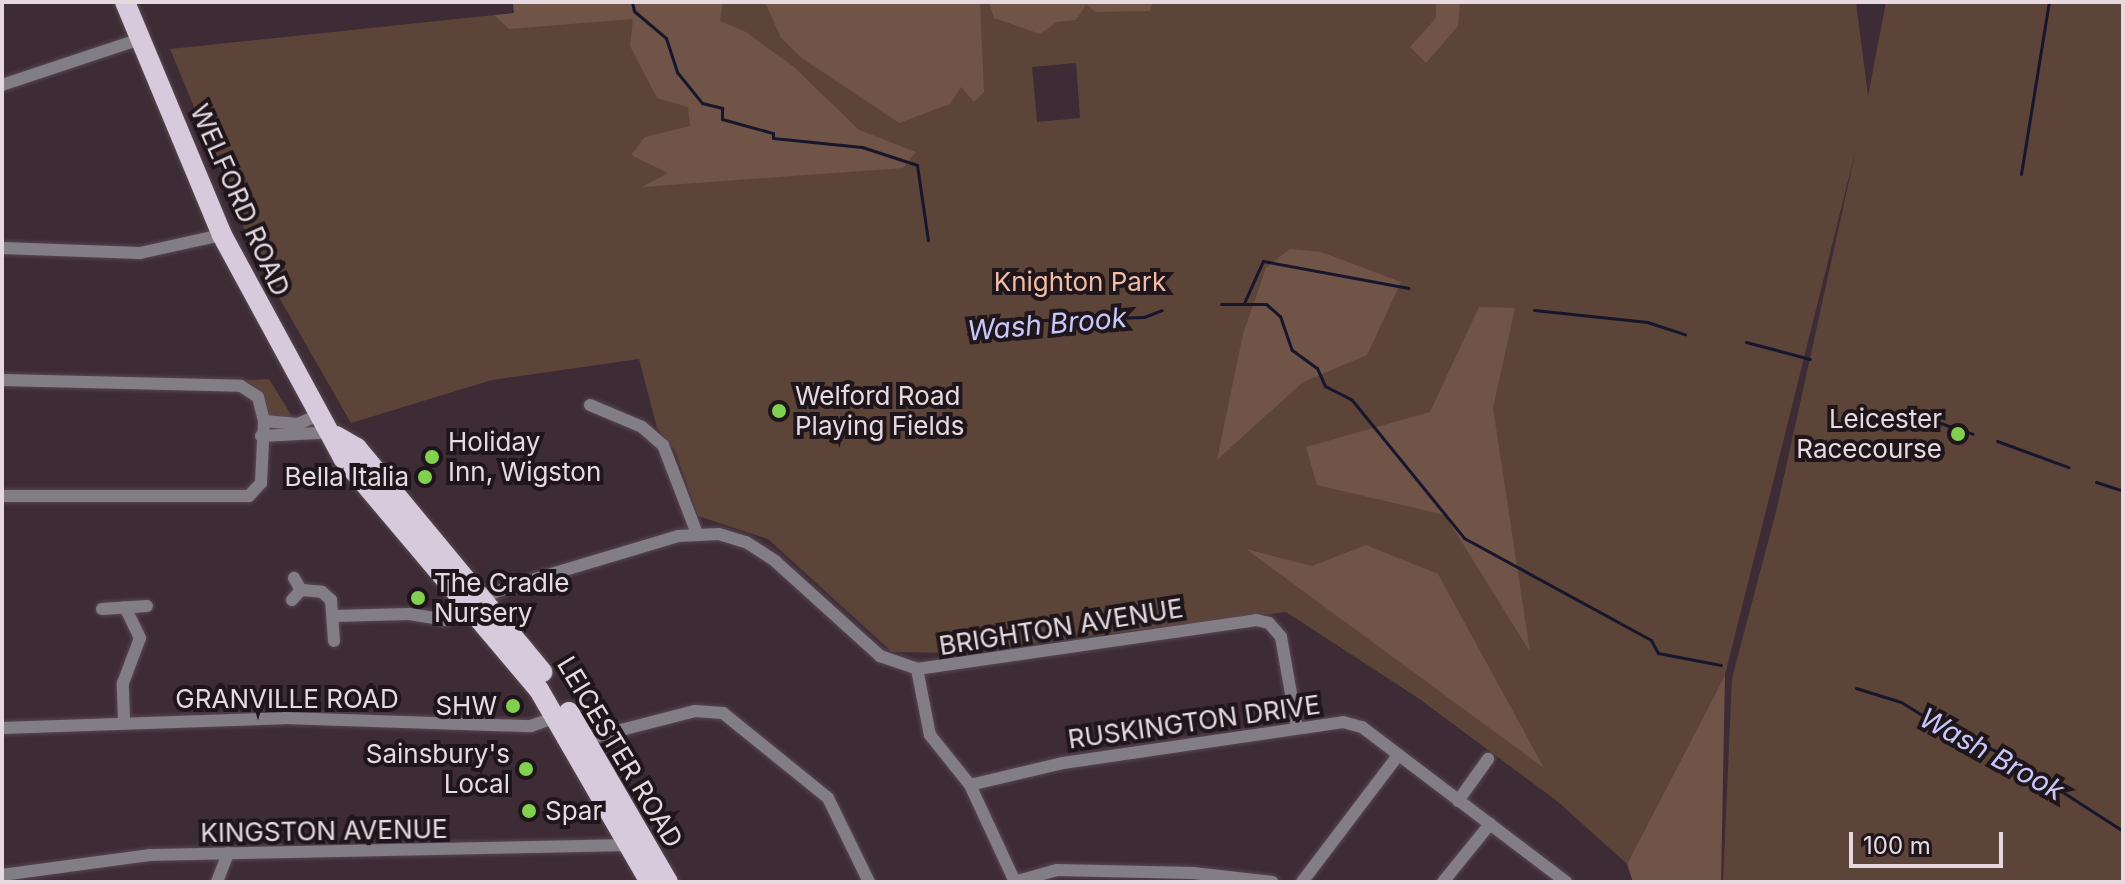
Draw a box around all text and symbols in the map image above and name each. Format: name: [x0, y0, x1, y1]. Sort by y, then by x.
street label: WELFORD ROAD: [184, 99, 296, 301]
park label: Knighton Park: [994, 266, 1166, 298]
water label: Wash Brook: [966, 300, 1128, 348]
place label: Welford Road Playing Fields: [795, 380, 964, 442]
marker: Welford Road Playing Fields: [770, 402, 788, 420]
place label: Leicester Racecourse: [1796, 403, 1942, 464]
marker: Leicester Racecourse: [1949, 425, 1967, 443]
place label: Holiday Inn, Wigston: [448, 426, 601, 488]
marker: Holiday Inn, Wigston: [423, 448, 441, 466]
place label: Bella Italia: [285, 461, 409, 493]
marker: Bella Italia: [416, 468, 434, 486]
place label: The Cradle Nursery: [434, 567, 569, 628]
marker: The Cradle Nursery: [409, 589, 427, 607]
street label: BRIGHTON AVENUE: [937, 592, 1185, 662]
street label: LEICESTER ROAD: [551, 651, 689, 853]
street label: GRANVILLE ROAD: [175, 683, 399, 715]
street label: RUSKINGTON DRIVE: [1066, 689, 1322, 755]
place label: SHW: [435, 690, 497, 722]
marker: SHW: [504, 697, 522, 715]
water label: Wash Brook: [1914, 701, 2070, 807]
place label: Sainsbury's Local: [366, 738, 510, 800]
marker: Sainsbury's Local: [517, 760, 535, 778]
place label: Spar: [545, 795, 602, 827]
marker: Spar: [520, 802, 538, 820]
street label: KINGSTON AVENUE: [200, 813, 448, 849]
scale bar: [1853, 816, 2007, 866]
text: 100 m: [1863, 831, 1931, 860]

